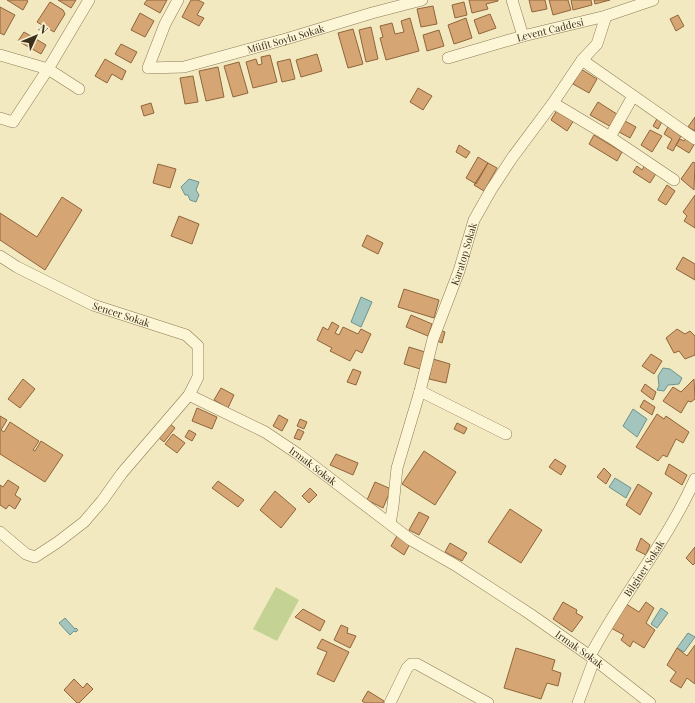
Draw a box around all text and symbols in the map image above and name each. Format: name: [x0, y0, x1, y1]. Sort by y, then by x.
street label: Levent Caddesi: [515, 15, 585, 45]
north arrow: [16, 16, 56, 56]
text: N: [35, 21, 52, 37]
street label: Müfit Soylu Sokak: [245, 21, 327, 56]
street label: Karatop Sokak: [447, 220, 480, 287]
street label: Sencer Sokak: [91, 298, 152, 330]
street label: Irmak Sokak: [287, 443, 340, 488]
street label: Bilginer Sokak: [620, 537, 668, 599]
street label: Irmak Sokak: [553, 627, 607, 672]

